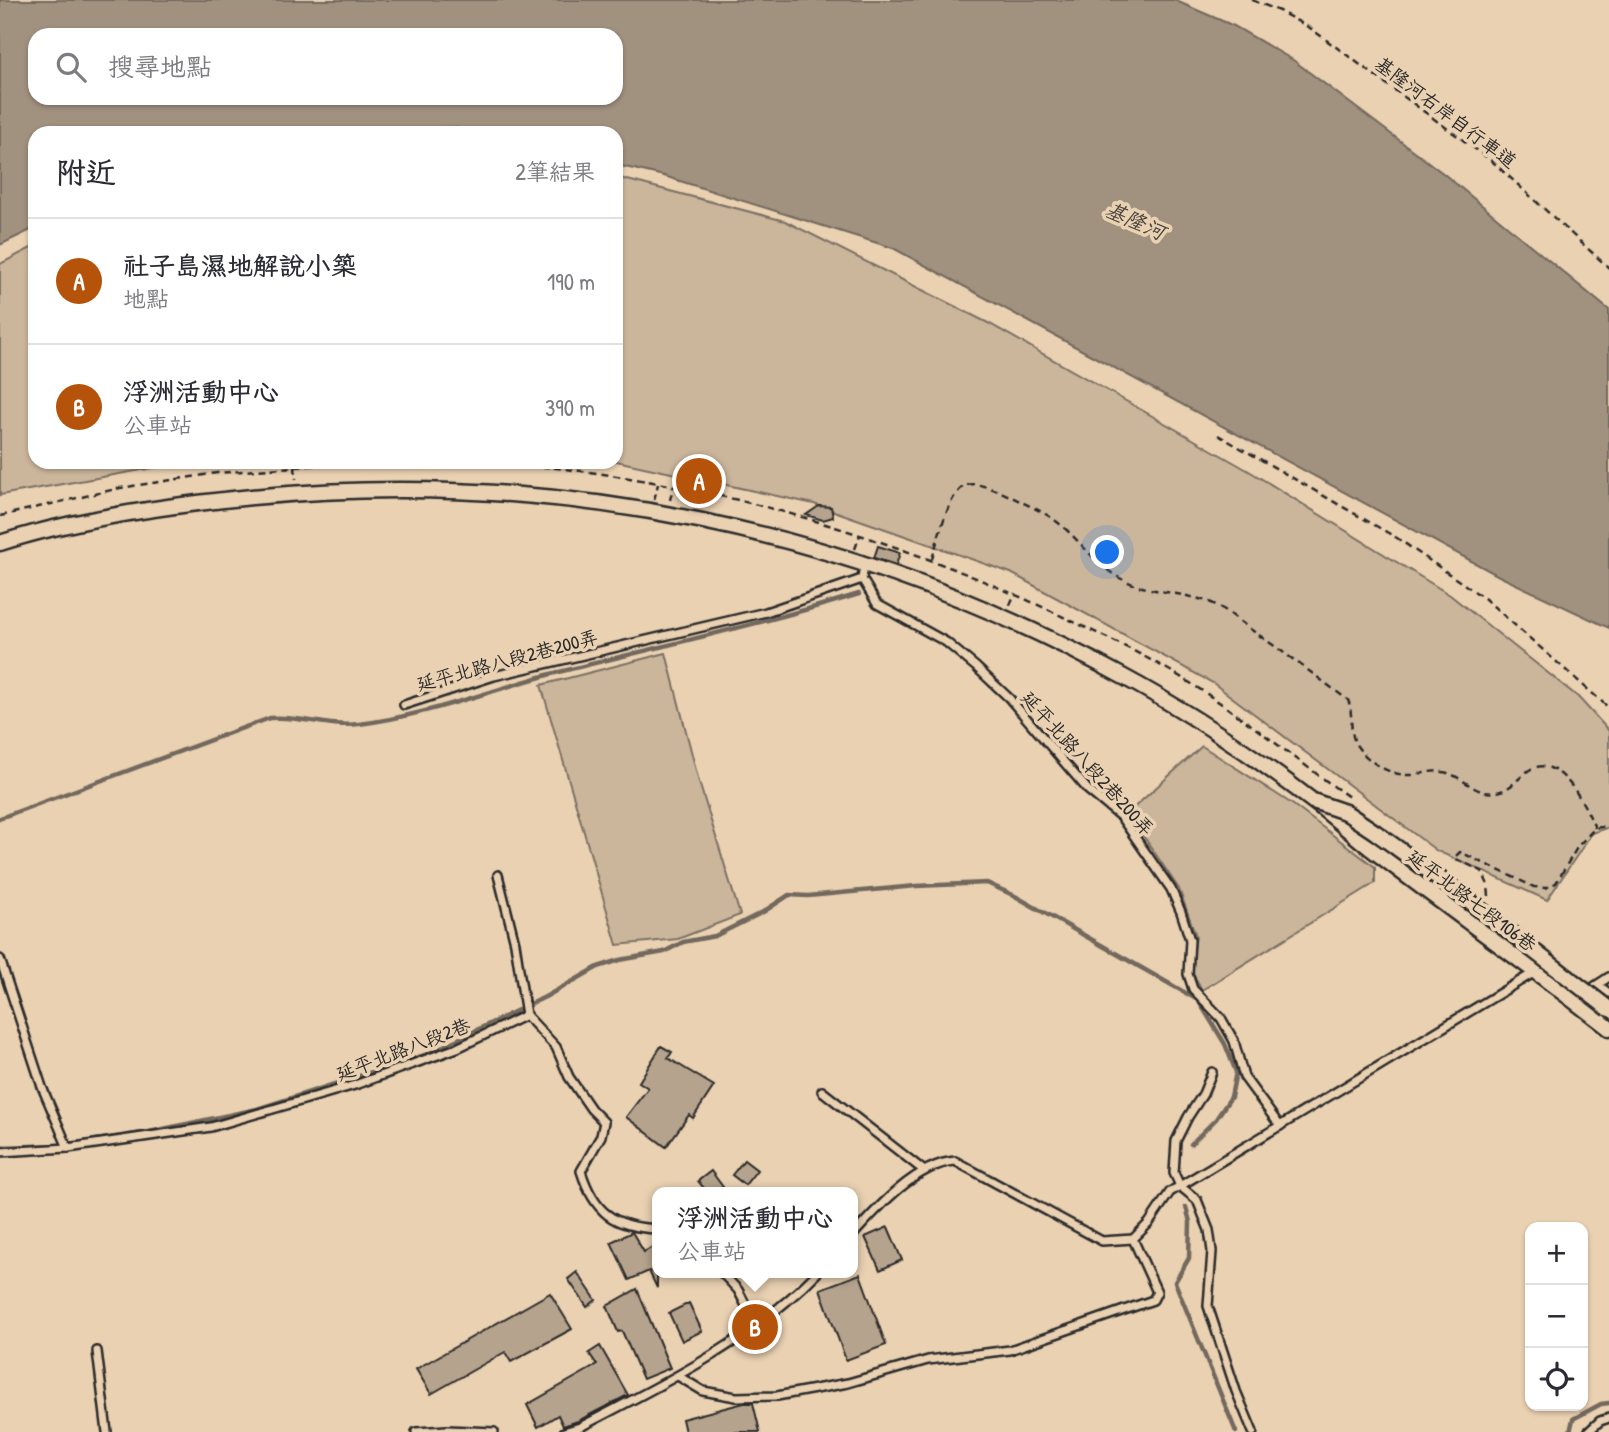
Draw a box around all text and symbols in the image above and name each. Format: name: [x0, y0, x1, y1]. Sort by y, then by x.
search box: [28, 28, 623, 105]
icon: search: [52, 48, 90, 86]
text: 搜尋地點: [108, 49, 212, 84]
street label: 基隆河右岸自行車道: [1370, 50, 1522, 174]
text: 附近: [56, 152, 116, 192]
text: 2筆結果: [515, 156, 595, 187]
water label: 基隆河: [1101, 194, 1173, 248]
text: 社子島濕地解說小築: [123, 248, 357, 283]
text: A: [73, 266, 85, 297]
text: 190 m: [547, 266, 595, 297]
text: 地點: [123, 283, 169, 314]
text: 浮洲活動中心: [123, 374, 279, 409]
text: B: [73, 392, 85, 423]
text: 390 m: [545, 392, 595, 423]
text: 公車站: [123, 409, 192, 440]
pin: A: [676, 455, 722, 507]
your location: [1090, 535, 1124, 569]
street label: 延平北路八段2巷200弄: [413, 623, 601, 697]
street label: 延平北路八段2巷200弄: [1016, 685, 1160, 841]
street label: 延平北路七段106巷: [1402, 843, 1542, 957]
street label: 延平北路八段2巷: [332, 1011, 474, 1087]
popup: [652, 1187, 858, 1278]
text: 浮洲活動中心: [677, 1200, 833, 1235]
map controls: [1525, 1222, 1588, 1411]
button: +: [1525, 1222, 1588, 1285]
text: 公車站: [677, 1235, 746, 1266]
button: −: [1525, 1285, 1588, 1348]
pin: B: [732, 1301, 778, 1353]
button: locate: [1525, 1348, 1588, 1411]

